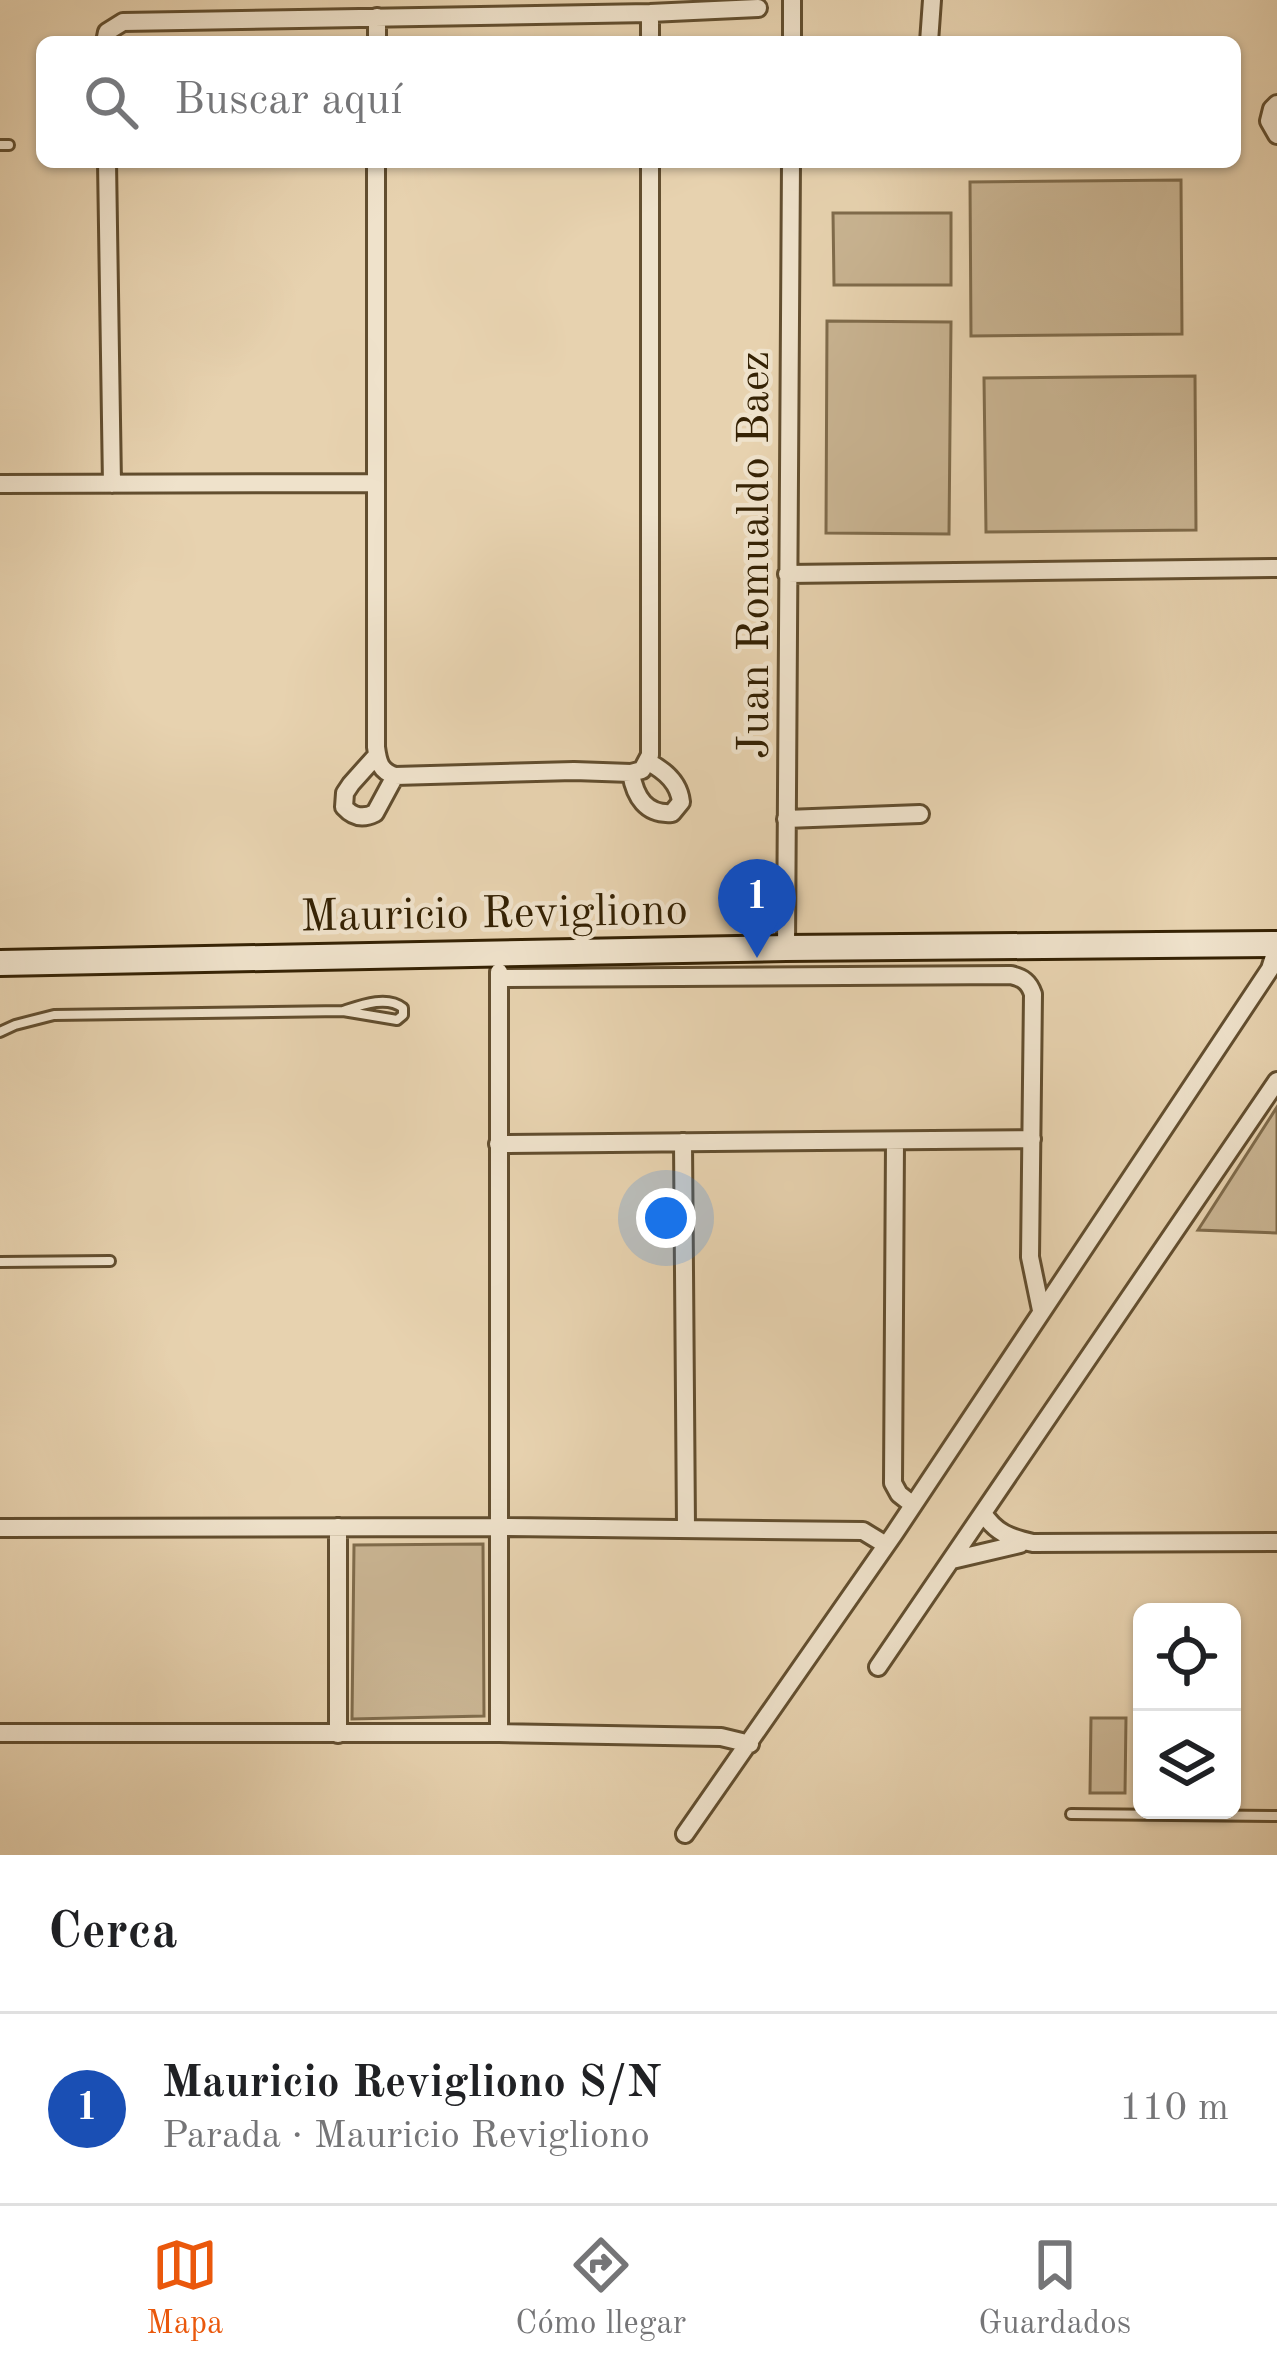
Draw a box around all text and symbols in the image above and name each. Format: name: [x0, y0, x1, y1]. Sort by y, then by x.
search box: [36, 36, 1241, 168]
icon: search: [78, 69, 144, 135]
text: Buscar aquí: [174, 79, 403, 124]
street label: Juan Romualdo Baez: [734, 351, 779, 759]
pin: 1: [718, 859, 796, 958]
street label: Mauricio Revigliono: [300, 890, 688, 941]
your location: [636, 1188, 696, 1248]
map controls: [1133, 1603, 1241, 1819]
button: locate: [1133, 1603, 1241, 1711]
button: layers: [1133, 1711, 1241, 1819]
text: Cerca: [48, 1908, 178, 1959]
text: Mauricio Revigliono S/N: [162, 2062, 661, 2107]
text: 1: [76, 2089, 98, 2128]
text: 110 m: [1119, 2089, 1229, 2128]
text: Parada · Mauricio Revigliono: [162, 2117, 650, 2156]
tab: Mapa: [146, 2232, 223, 2345]
tab: Cómo llegar: [515, 2232, 686, 2345]
tab: Guardados: [978, 2232, 1131, 2345]

